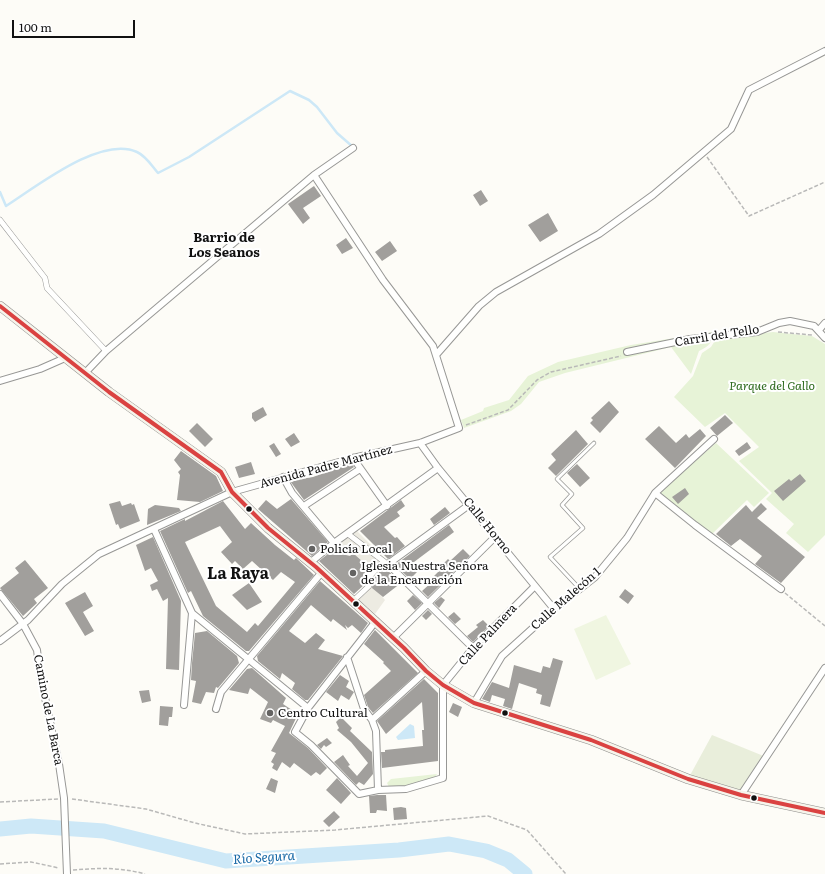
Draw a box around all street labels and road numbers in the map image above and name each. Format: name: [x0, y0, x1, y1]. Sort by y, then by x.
street label: Carril del Tello: [674, 322, 760, 350]
street label: Avenida Padre Martínez: [258, 442, 394, 492]
street label: Calle Horno: [460, 495, 514, 557]
street label: Calle Malecón 1: [528, 565, 604, 633]
street label: Calle Palmera: [456, 601, 520, 669]
street label: Camino de La Barca: [30, 654, 66, 766]

